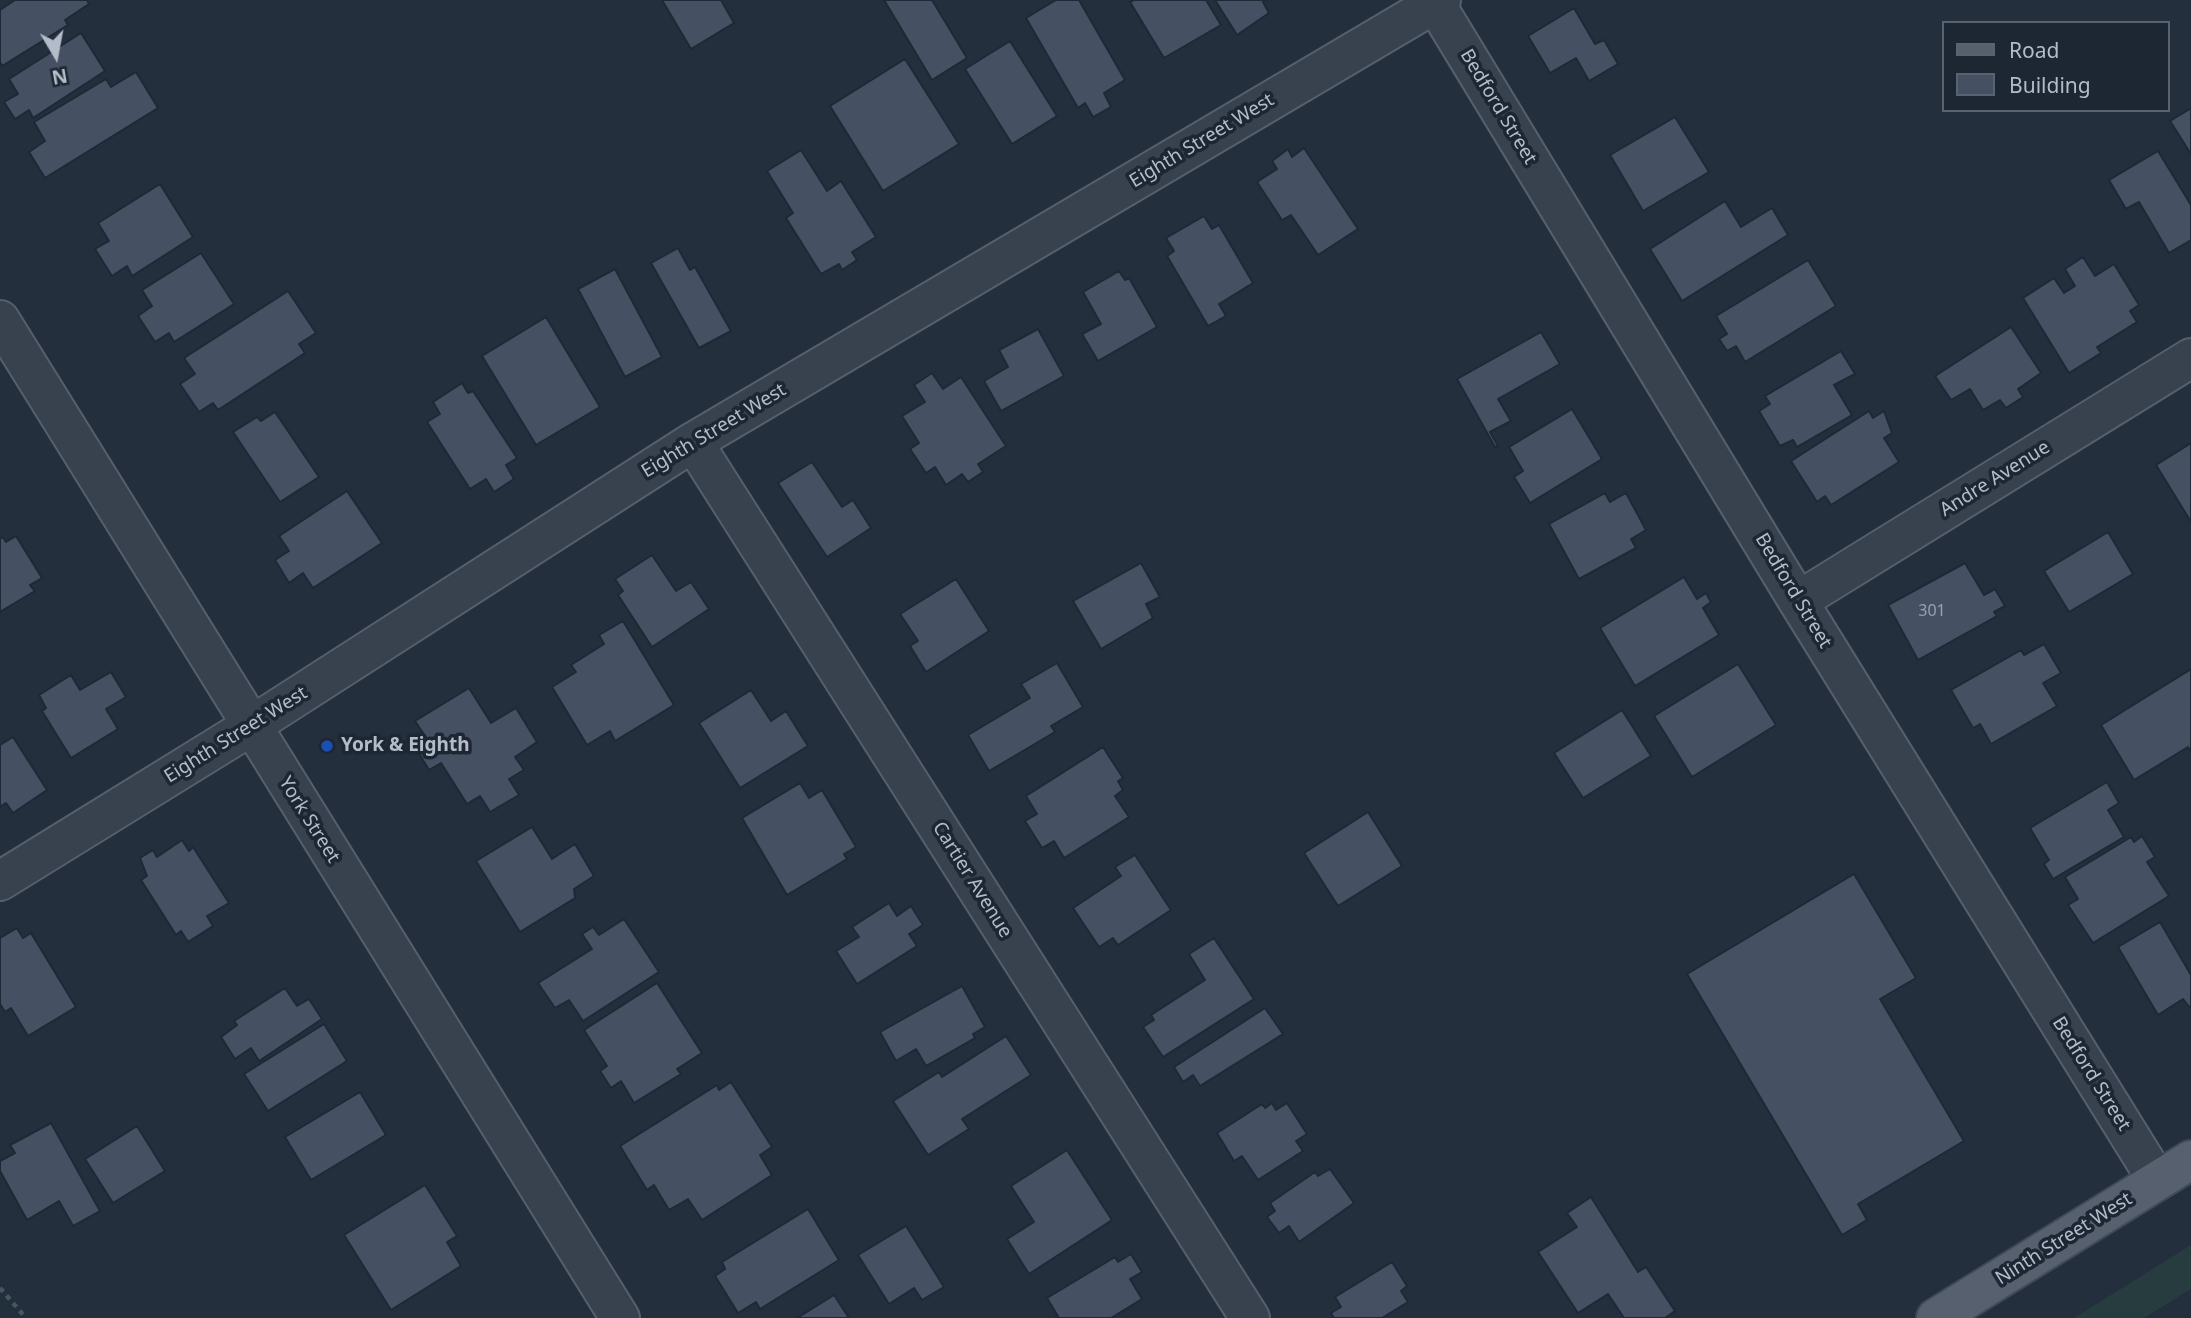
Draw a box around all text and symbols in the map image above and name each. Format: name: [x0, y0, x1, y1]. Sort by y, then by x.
north arrow: [21, 21, 91, 91]
legend: [1942, 21, 2170, 112]
text: Road: [2009, 36, 2059, 64]
street label: Bedford Street: [1455, 45, 1541, 169]
text: N: [50, 63, 70, 91]
text: Building: [2009, 71, 2091, 99]
street label: Eighth Street West: [1126, 89, 1278, 193]
street label: Eighth Street West: [638, 379, 790, 483]
street label: Andre Avenue: [1936, 436, 2054, 522]
street label: Bedford Street: [1750, 529, 1836, 653]
house number: 301: [1918, 601, 1946, 621]
street label: Eighth Street West: [160, 682, 312, 788]
place label: York & Eighth: [341, 735, 469, 757]
marker: York & Eighth: [319, 738, 335, 754]
street label: York Street: [274, 773, 344, 867]
street label: Cartier Avenue: [927, 818, 1017, 942]
street label: Bedford Street: [2047, 1013, 2135, 1135]
street label: Ninth Street West: [1992, 1188, 2136, 1290]

